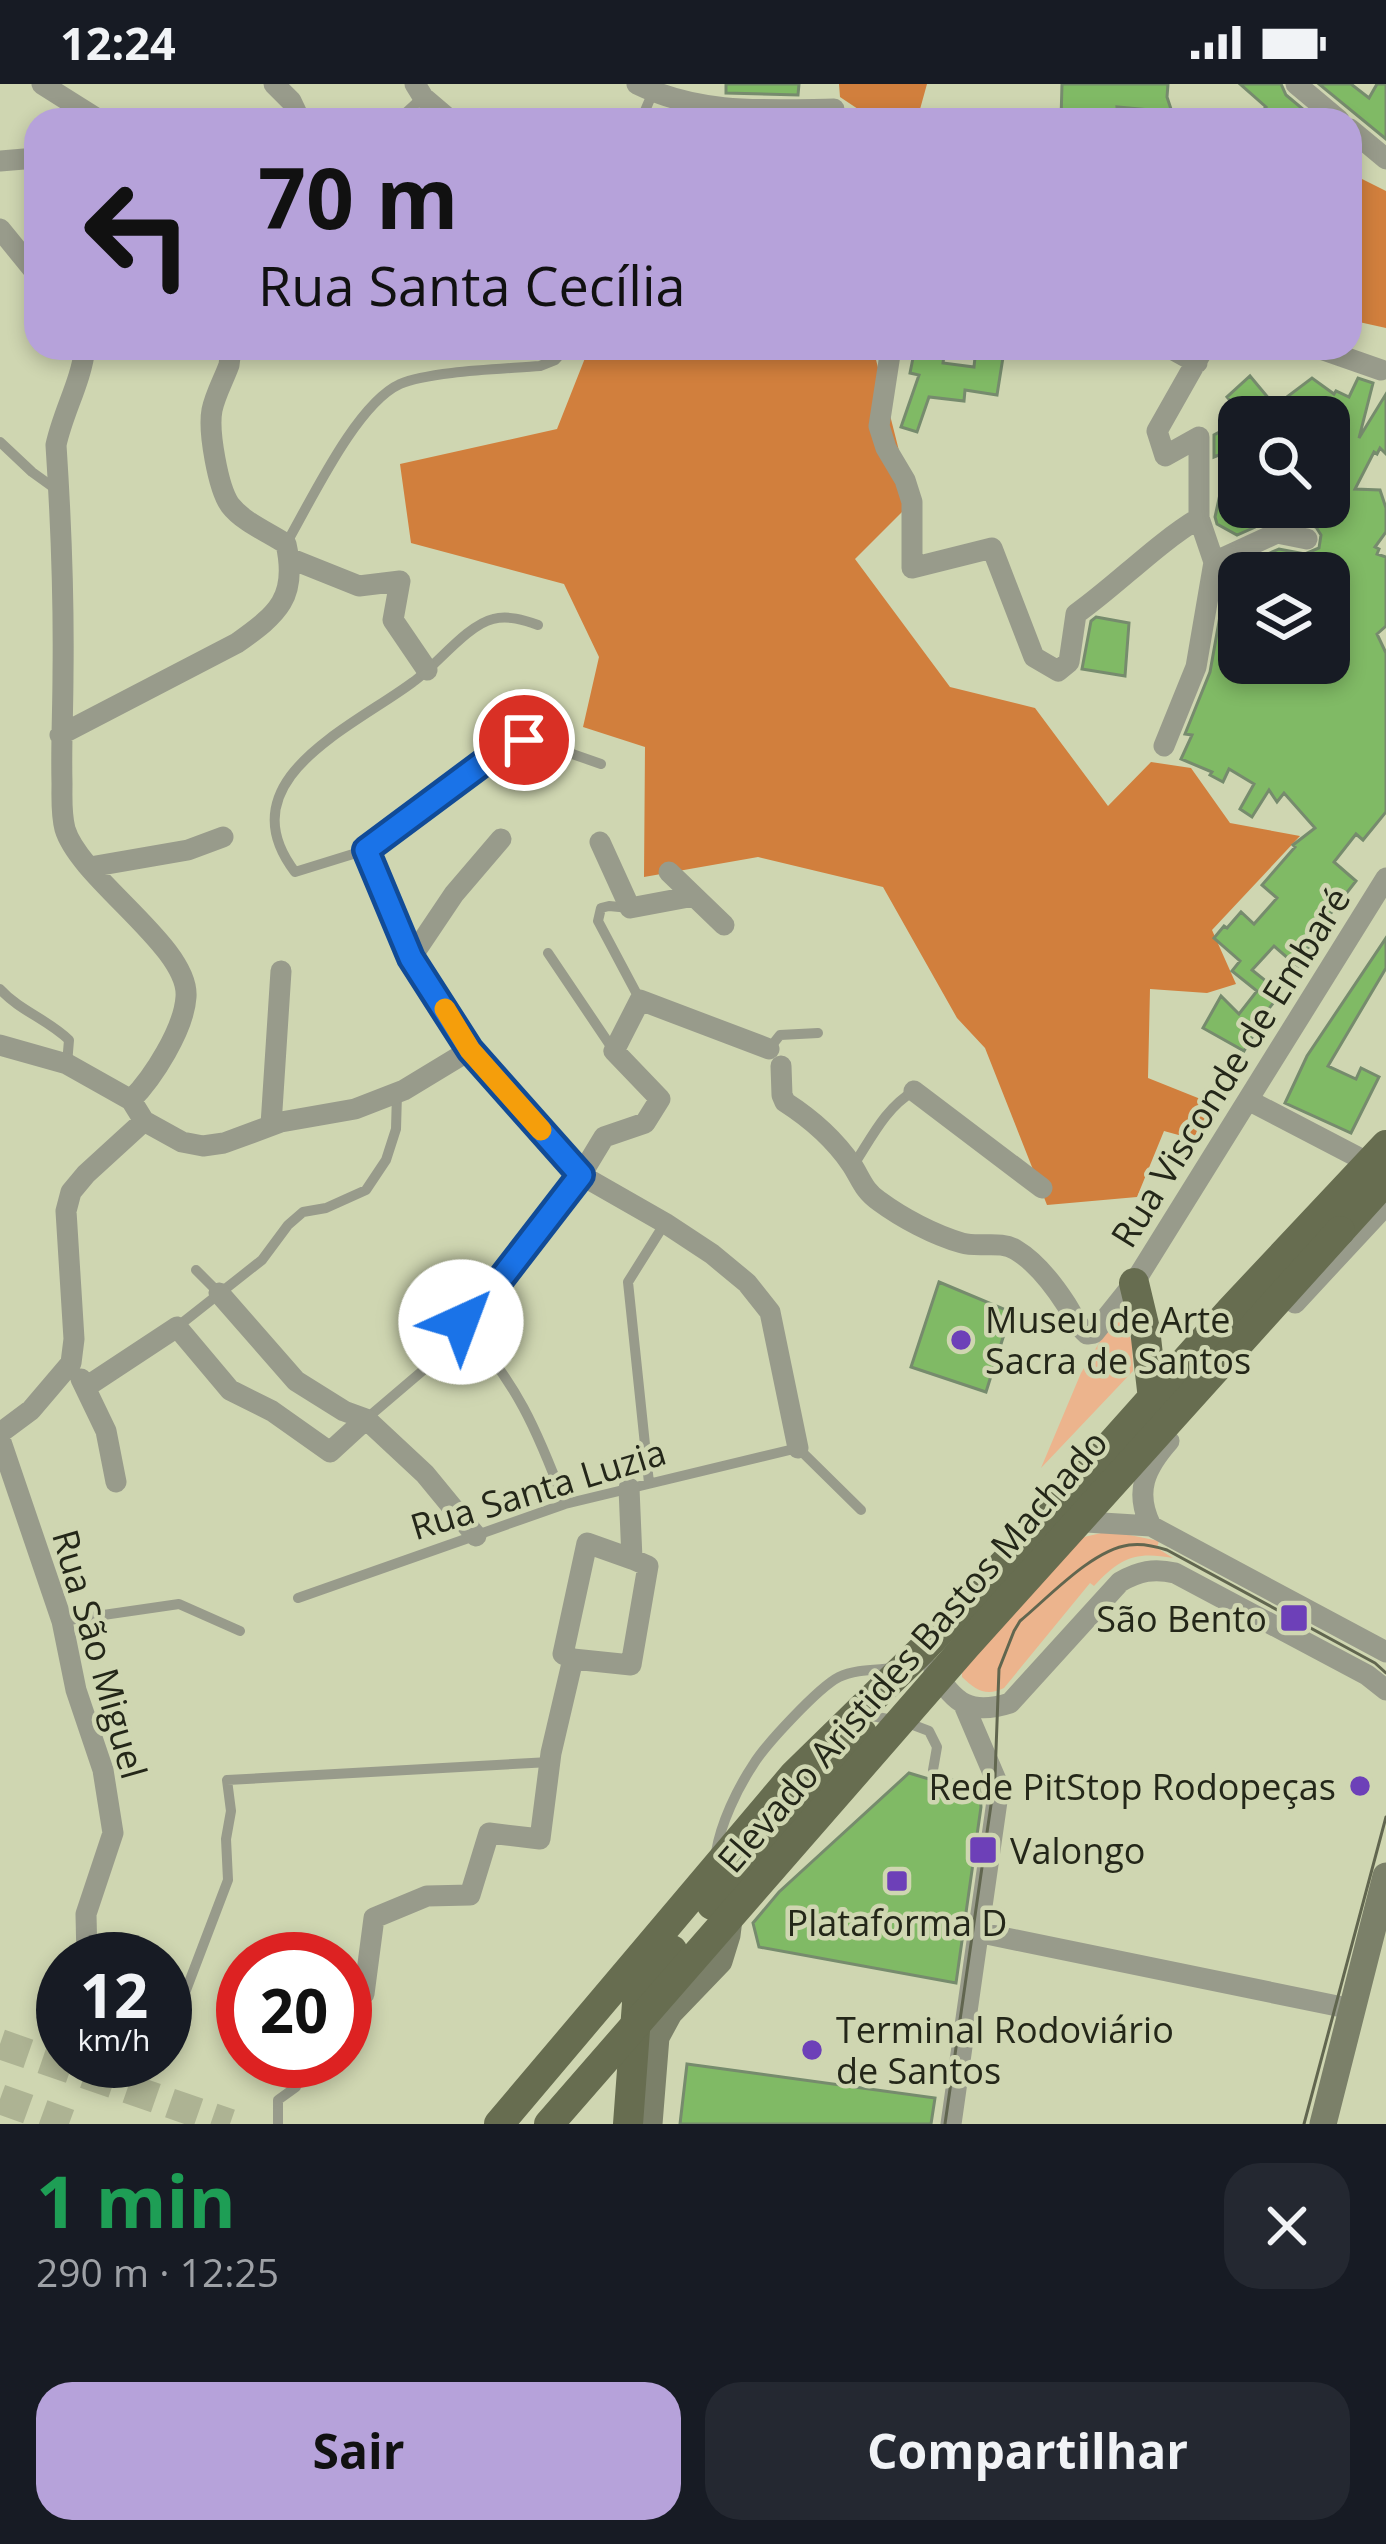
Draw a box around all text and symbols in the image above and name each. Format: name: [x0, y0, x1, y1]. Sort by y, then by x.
text: 12:24: [60, 12, 176, 73]
text: 70 m: [258, 139, 458, 254]
icon: left: [60, 156, 216, 312]
text: Rua Santa Cecília: [258, 248, 686, 322]
map controls: [1218, 396, 1350, 684]
button: search: [1218, 396, 1350, 528]
button: layers: [1218, 552, 1350, 684]
pin: [473, 689, 575, 791]
icon: arrive: [491, 707, 557, 773]
street label: Rua Visconde de Embaré: [1099, 878, 1361, 1256]
position arrow: [398, 1259, 524, 1385]
place label: Museu de Arte Sacra de Santos: [985, 1295, 1251, 1385]
marker: Museu de Arte Sacra de Santos: [948, 1327, 974, 1353]
street label: Elevado Aristides Bastos Machado: [706, 1419, 1118, 1883]
street label: Rua Santa Luzia: [404, 1427, 672, 1551]
street label: Rua São Miguel: [41, 1524, 159, 1784]
place label: São Bento: [1096, 1594, 1267, 1643]
marker: São Bento: [1278, 1602, 1310, 1634]
place label: Rede PitStop Rodopeças: [929, 1762, 1336, 1811]
marker: Rede PitStop Rodopeças: [1347, 1773, 1373, 1799]
place label: Valongo: [1010, 1826, 1146, 1875]
marker: Valongo: [967, 1834, 999, 1866]
marker: Plataforma D: [884, 1868, 910, 1894]
place label: Plataforma D: [787, 1898, 1007, 1947]
speed limit sign: 20: [216, 1932, 372, 2088]
text: 12: [80, 1954, 148, 2036]
place label: Terminal Rodoviário de Santos: [836, 2005, 1174, 2095]
text: km/h: [78, 2019, 150, 2060]
marker: Terminal Rodoviário de Santos: [799, 2037, 825, 2063]
text: 1 min: [36, 2151, 236, 2249]
button: close: [1224, 2163, 1350, 2289]
text: 290 m · 12:25: [36, 2245, 279, 2298]
button: Sair: [36, 2382, 681, 2520]
button: Compartilhar: [705, 2382, 1350, 2520]

